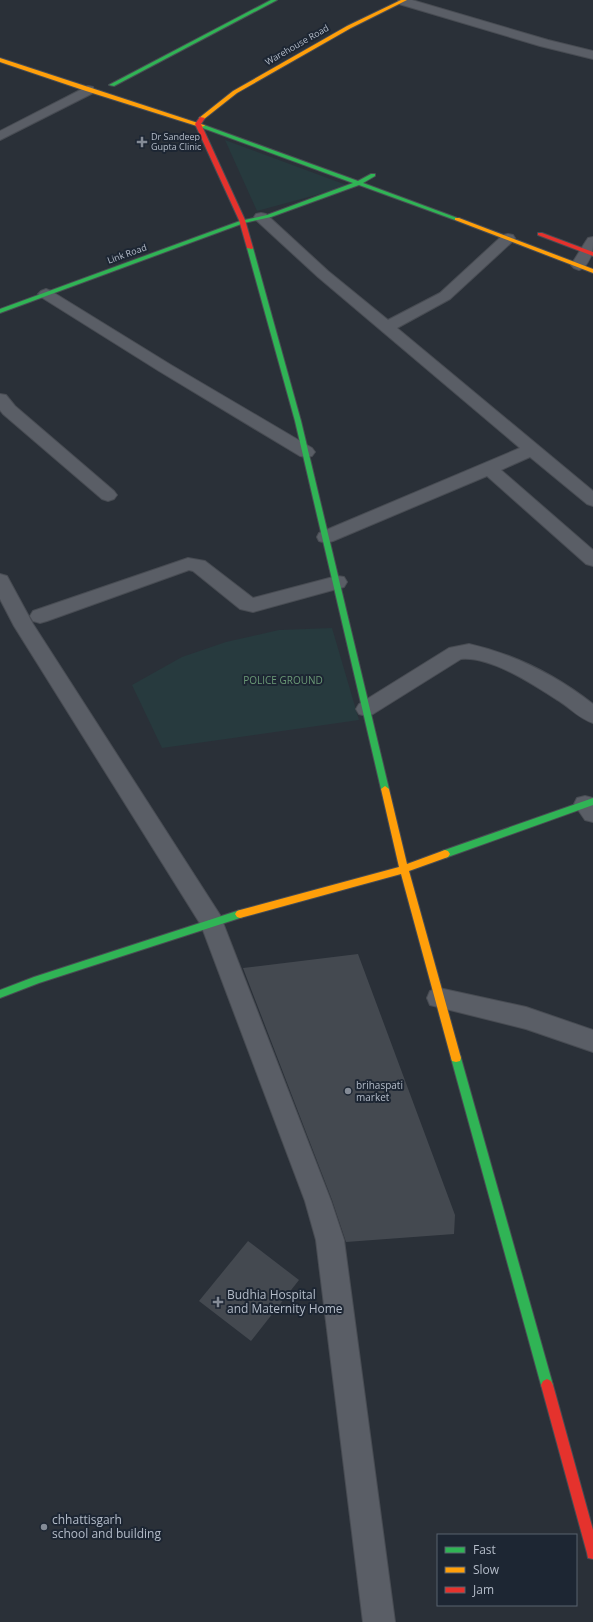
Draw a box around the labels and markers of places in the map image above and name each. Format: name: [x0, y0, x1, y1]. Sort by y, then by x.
place label: Dr Sandeep Gupta Clinic: [151, 130, 202, 153]
marker: Dr Sandeep Gupta Clinic: [136, 136, 148, 148]
place label: brihaspati market: [356, 1078, 403, 1104]
marker: brihaspati market: [343, 1086, 353, 1096]
place label: Budhia Hospital and Maternity Home: [227, 1286, 343, 1317]
marker: Budhia Hospital and Maternity Home: [212, 1296, 224, 1308]
place label: chhattisgarh school and building: [52, 1511, 161, 1542]
marker: chhattisgarh school and building: [39, 1522, 49, 1532]

